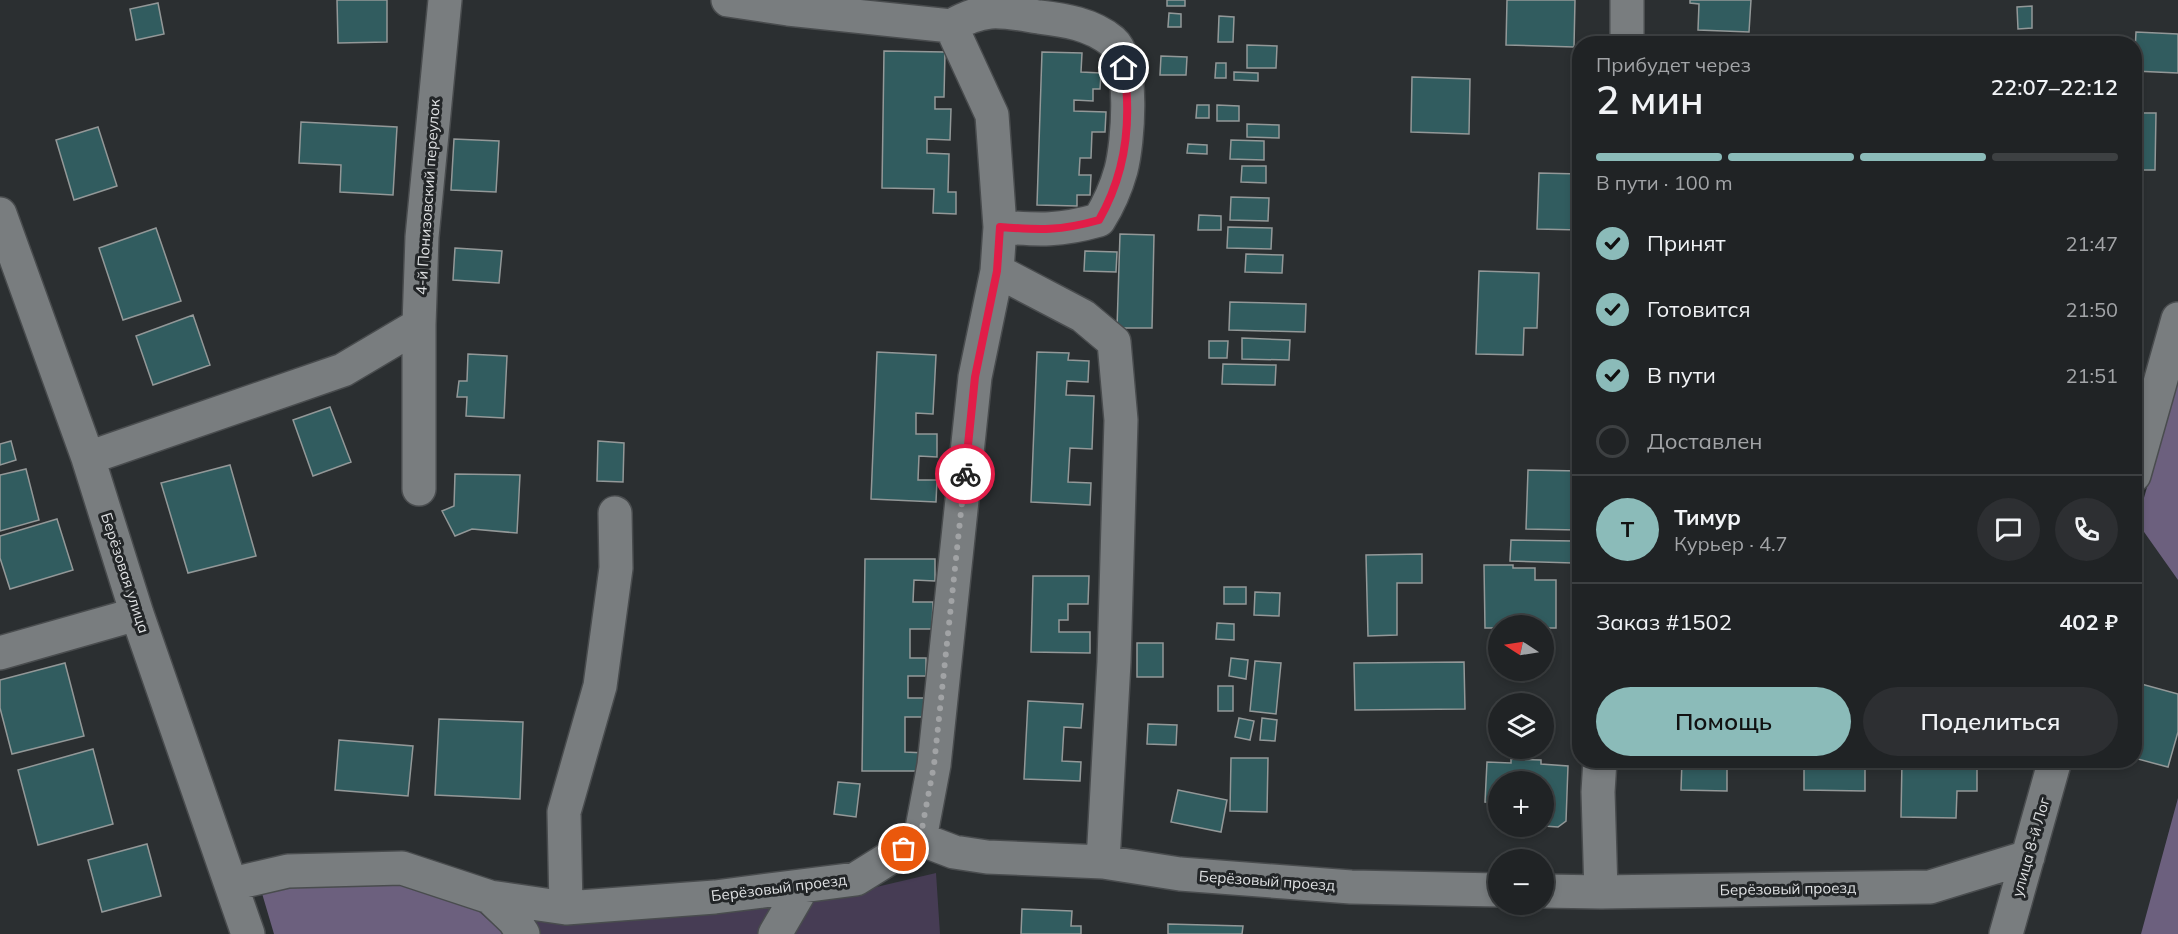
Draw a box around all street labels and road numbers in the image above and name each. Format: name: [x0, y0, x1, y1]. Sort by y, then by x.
street label: 4-й Понизовский переулок: [411, 97, 444, 296]
street label: Берёзовая улица: [97, 510, 154, 636]
street label: улица 8-й Лог: [2007, 795, 2054, 899]
street label: Берёзовый проезд: [1198, 866, 1336, 895]
street label: Берёзовый проезд: [710, 870, 848, 905]
street label: Берёзовый проезд: [1720, 878, 1856, 899]

